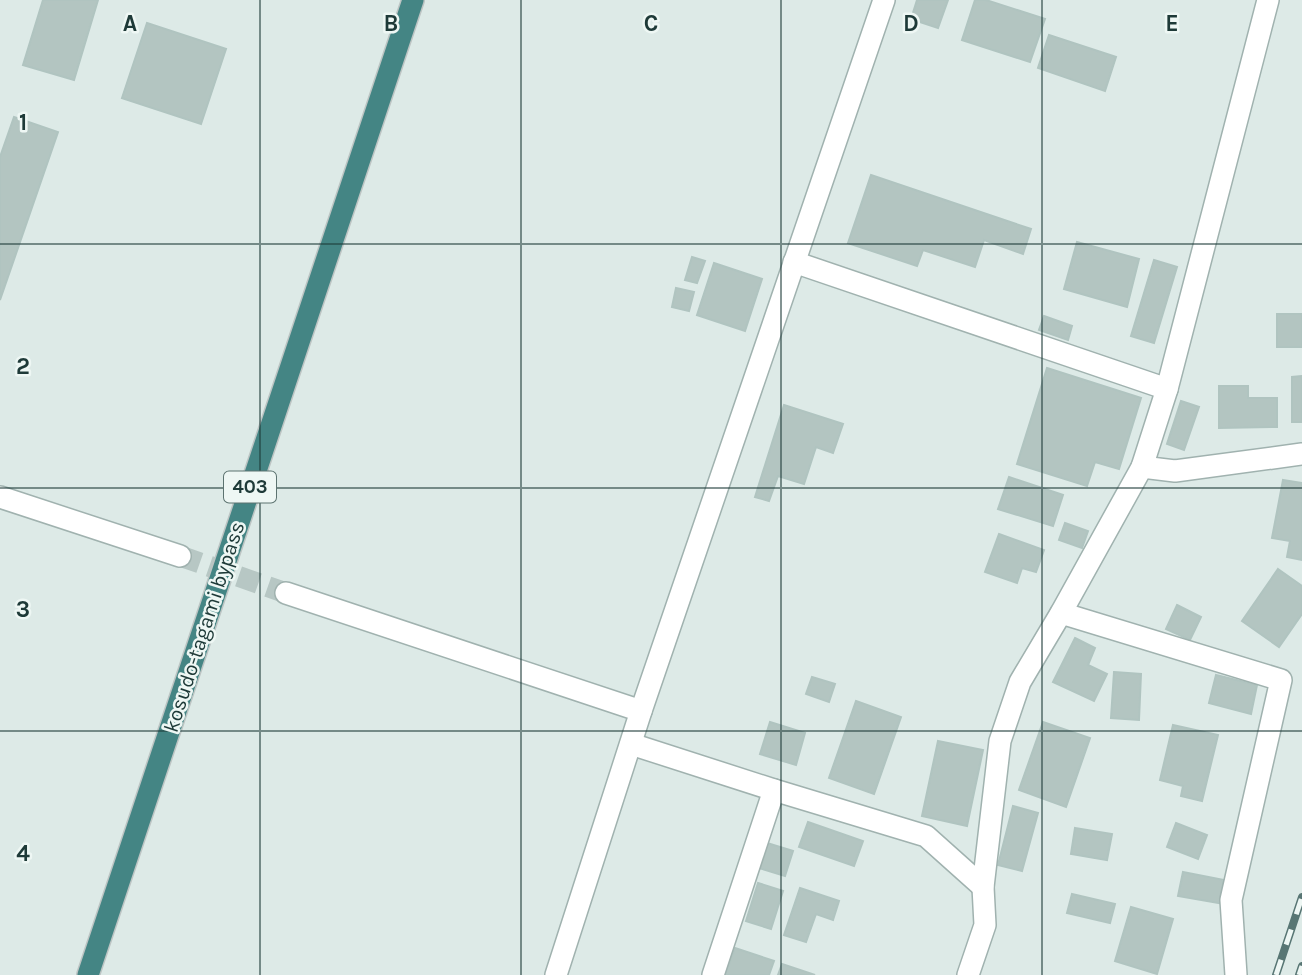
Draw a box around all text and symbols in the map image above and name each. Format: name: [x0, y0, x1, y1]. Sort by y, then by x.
text: A: [123, 10, 137, 37]
text: B: [384, 10, 398, 37]
text: C: [644, 10, 658, 37]
text: D: [903, 10, 919, 37]
text: E: [1165, 10, 1179, 37]
text: 1: [19, 109, 27, 136]
text: 2: [16, 353, 30, 380]
road number: 403: [224, 472, 276, 502]
street label: kosudo-tagami bypass: [159, 519, 249, 735]
text: 3: [16, 596, 30, 623]
text: 4: [16, 840, 30, 867]

